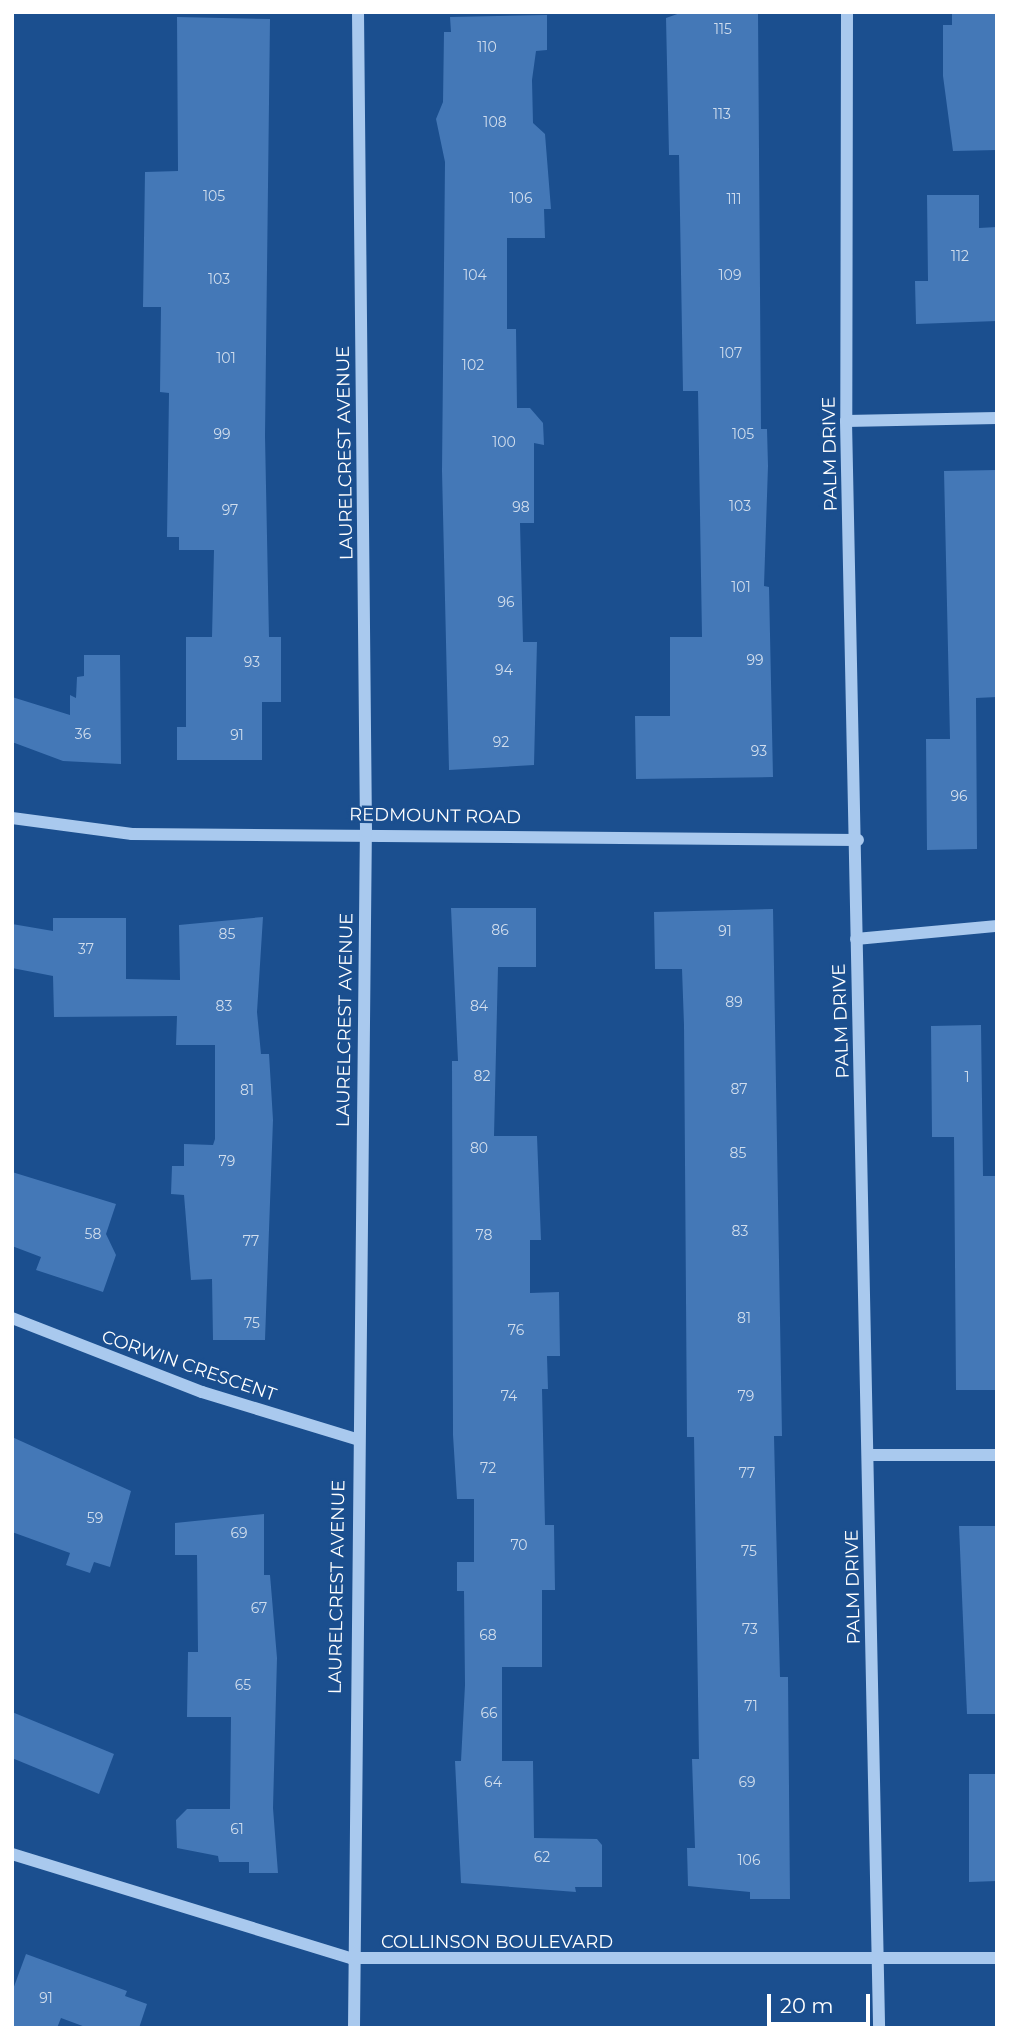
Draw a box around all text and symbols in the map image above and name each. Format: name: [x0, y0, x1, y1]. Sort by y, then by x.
house number: 115: [714, 21, 732, 37]
house number: 110: [477, 39, 497, 55]
house number: 113: [713, 106, 731, 122]
house number: 108: [483, 114, 507, 130]
house number: 105: [203, 188, 225, 204]
house number: 106: [510, 190, 532, 206]
house number: 111: [726, 191, 742, 207]
house number: 112: [951, 248, 969, 264]
house number: 104: [463, 267, 487, 283]
house number: 109: [719, 267, 741, 283]
house number: 103: [208, 271, 230, 287]
house number: 107: [720, 345, 742, 361]
street label: LAURELCREST AVENUE: [332, 346, 358, 560]
house number: 101: [216, 350, 236, 366]
house number: 102: [462, 357, 484, 373]
street label: PALM DRIVE: [818, 396, 842, 512]
house number: 99: [213, 426, 231, 442]
house number: 105: [732, 426, 754, 442]
house number: 100: [492, 434, 516, 450]
house number: 103: [729, 498, 751, 514]
house number: 98: [512, 499, 530, 515]
house number: 97: [222, 502, 238, 518]
house number: 101: [731, 579, 751, 595]
house number: 96: [497, 594, 515, 610]
house number: 99: [746, 652, 764, 668]
house number: 93: [244, 654, 260, 670]
house number: 94: [495, 662, 513, 678]
house number: 36: [75, 726, 91, 742]
house number: 91: [230, 727, 244, 743]
house number: 92: [493, 734, 509, 750]
house number: 93: [751, 743, 767, 759]
house number: 96: [950, 788, 968, 804]
street label: REDMOUNT ROAD: [349, 804, 521, 828]
street label: LAURELCREST AVENUE: [332, 913, 358, 1127]
house number: 86: [491, 922, 509, 938]
house number: 91: [718, 923, 732, 939]
house number: 85: [219, 926, 235, 942]
house number: 37: [78, 941, 94, 957]
street label: PALM DRIVE: [828, 963, 854, 1079]
house number: 89: [725, 994, 743, 1010]
house number: 83: [216, 998, 232, 1014]
house number: 84: [470, 998, 488, 1014]
house number: 82: [474, 1068, 490, 1084]
house number: 1: [964, 1069, 970, 1085]
house number: 87: [730, 1081, 748, 1097]
house number: 81: [240, 1082, 254, 1098]
house number: 80: [470, 1140, 488, 1156]
house number: 85: [730, 1145, 746, 1161]
house number: 79: [219, 1153, 235, 1169]
house number: 83: [732, 1223, 748, 1239]
house number: 58: [85, 1226, 101, 1242]
house number: 78: [476, 1227, 492, 1243]
house number: 77: [243, 1233, 259, 1249]
house number: 81: [737, 1310, 751, 1326]
house number: 75: [244, 1315, 260, 1331]
house number: 76: [508, 1322, 524, 1338]
street label: CORWIN CRESCENT: [99, 1326, 279, 1406]
house number: 74: [501, 1388, 517, 1404]
house number: 79: [738, 1388, 754, 1404]
house number: 72: [480, 1460, 496, 1476]
house number: 77: [739, 1465, 755, 1481]
street label: LAURELCREST AVENUE: [324, 1480, 350, 1694]
house number: 59: [87, 1510, 103, 1526]
house number: 69: [230, 1525, 248, 1541]
street label: PALM DRIVE: [841, 1529, 865, 1645]
house number: 70: [510, 1537, 528, 1553]
house number: 75: [741, 1543, 757, 1559]
house number: 67: [251, 1600, 267, 1616]
house number: 73: [742, 1621, 758, 1637]
house number: 68: [479, 1627, 497, 1643]
house number: 65: [235, 1677, 251, 1693]
house number: 71: [744, 1698, 758, 1714]
house number: 66: [480, 1705, 498, 1721]
house number: 64: [484, 1774, 502, 1790]
house number: 69: [738, 1774, 756, 1790]
house number: 61: [230, 1821, 244, 1837]
house number: 62: [534, 1849, 550, 1865]
house number: 106: [738, 1852, 760, 1868]
street label: COLLINSON BOULEVARD: [381, 1931, 613, 1953]
scale bar: [771, 1980, 874, 2024]
house number: 91: [39, 1990, 53, 2006]
text: 20 m: [780, 1993, 834, 2018]

